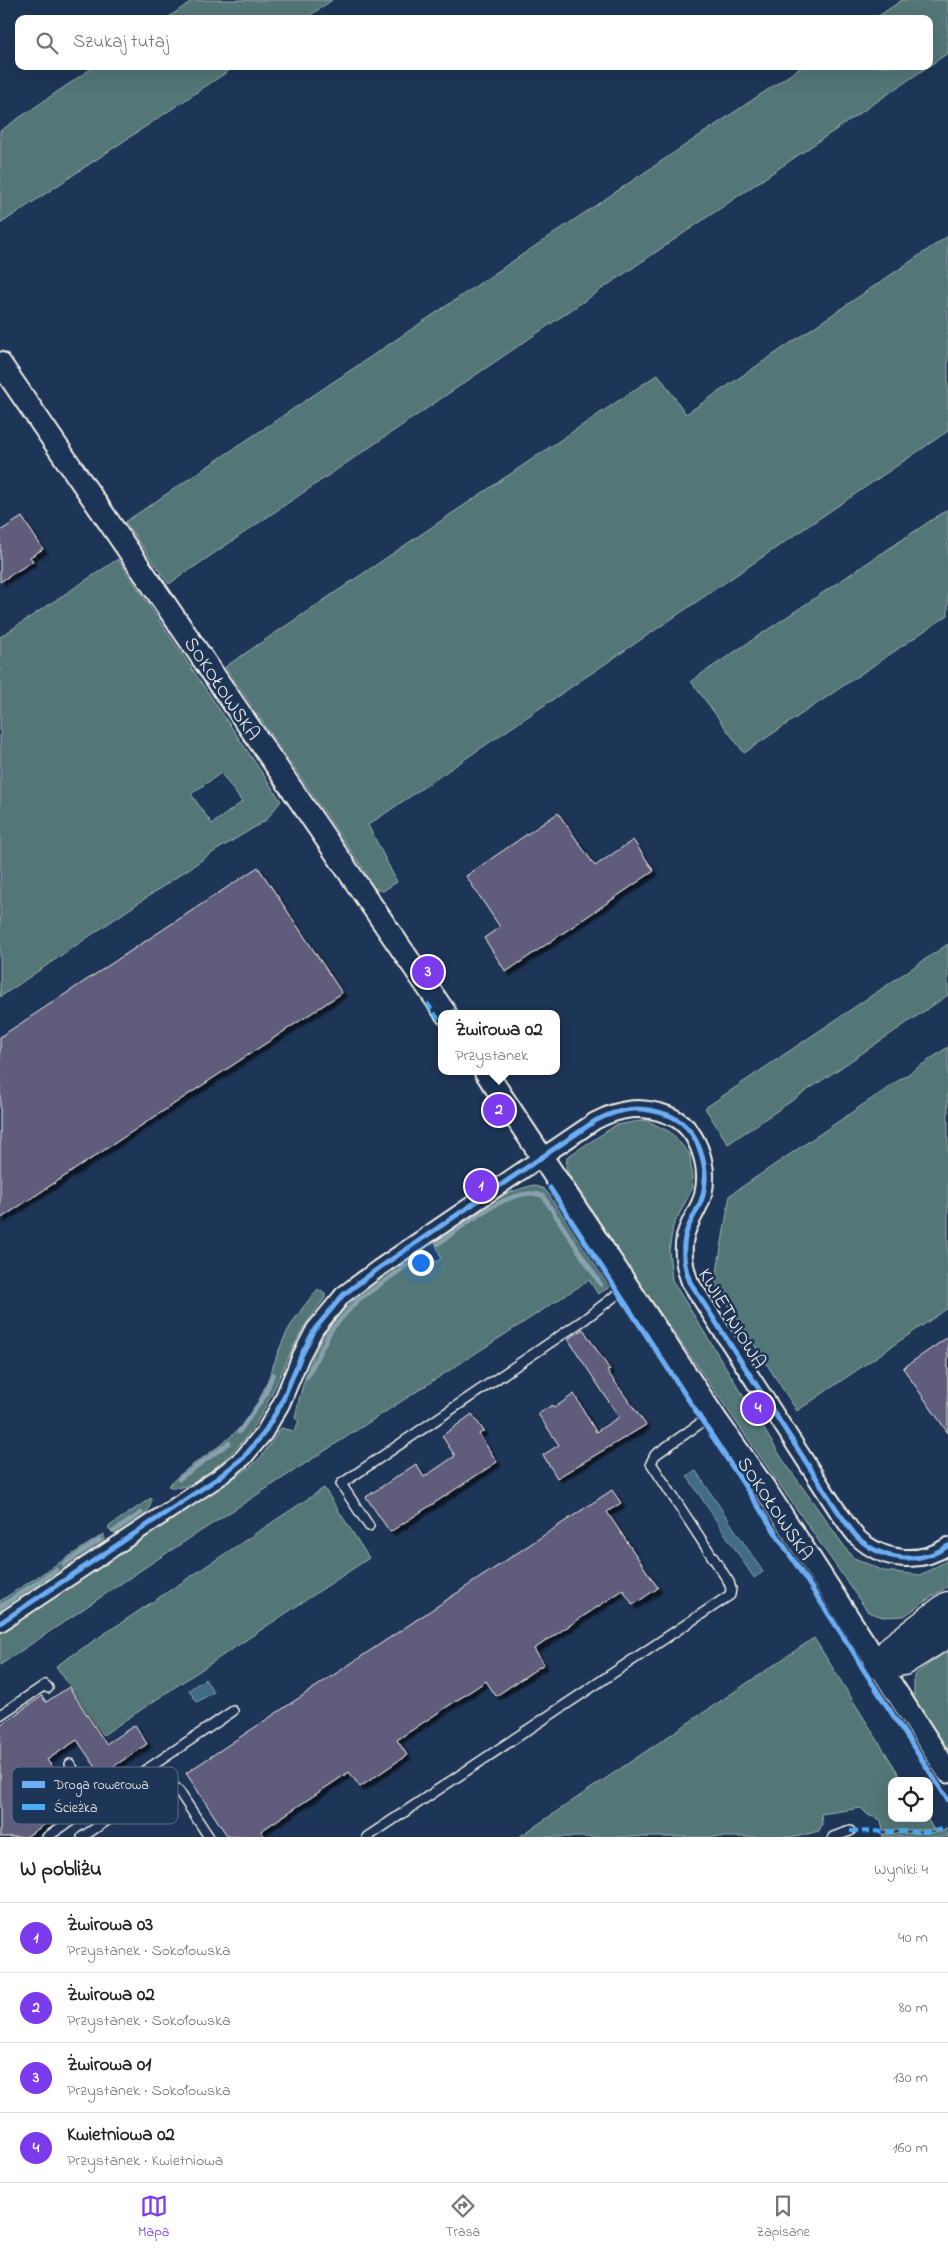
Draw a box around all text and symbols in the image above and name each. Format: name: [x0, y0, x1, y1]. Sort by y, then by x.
search box: [15, 15, 933, 70]
icon: search: [33, 29, 61, 57]
text: Szukaj tutaj: [73, 29, 169, 56]
street label: SOKOŁOWSKA: [175, 632, 266, 747]
pin: 3: [412, 953, 444, 991]
popup: [438, 1010, 560, 1075]
text: Żwirowa 02: [455, 1017, 543, 1044]
text: Przystanek: [455, 1044, 528, 1068]
pin: 2: [483, 1091, 515, 1129]
pin: 1: [465, 1167, 497, 1205]
your location: [408, 1250, 434, 1276]
street label: KWIETNIOWA: [689, 1264, 772, 1375]
pin: 4: [742, 1389, 774, 1427]
street label: SOKOŁOWSKA: [728, 1452, 819, 1567]
legend: [12, 1767, 178, 1824]
text: Droga rowerowa: [53, 1775, 149, 1797]
map controls: [888, 1777, 933, 1822]
button: locate: [888, 1777, 933, 1822]
text: Ścieżka: [54, 1798, 98, 1819]
text: W pobliżu: [20, 1855, 102, 1885]
text: Wyniki: 4: [874, 1858, 928, 1882]
text: Żwirowa 03: [67, 1912, 153, 1939]
text: 1: [33, 1926, 39, 1950]
text: 40 m: [898, 1926, 928, 1950]
text: Przystanek · Sokołowska: [67, 1939, 231, 1963]
text: Żwirowa 02: [67, 1982, 155, 2009]
text: 2: [32, 1996, 40, 2020]
text: 80 m: [899, 1996, 928, 2020]
text: Przystanek · Sokołowska: [67, 2009, 231, 2033]
text: Żwirowa 01: [67, 2052, 151, 2079]
text: 3: [33, 2066, 39, 2090]
text: 130 m: [893, 2066, 928, 2090]
text: Przystanek · Sokołowska: [67, 2079, 231, 2103]
text: Kwietniowa 02: [67, 2122, 175, 2149]
text: 4: [33, 2136, 39, 2160]
text: 160 m: [893, 2136, 928, 2160]
text: Przystanek · Kwietniowa: [67, 2149, 223, 2173]
tab: Mapa: [138, 2192, 169, 2243]
tab: Trasa: [446, 2192, 480, 2243]
tab: Zapisane: [756, 2192, 810, 2243]

